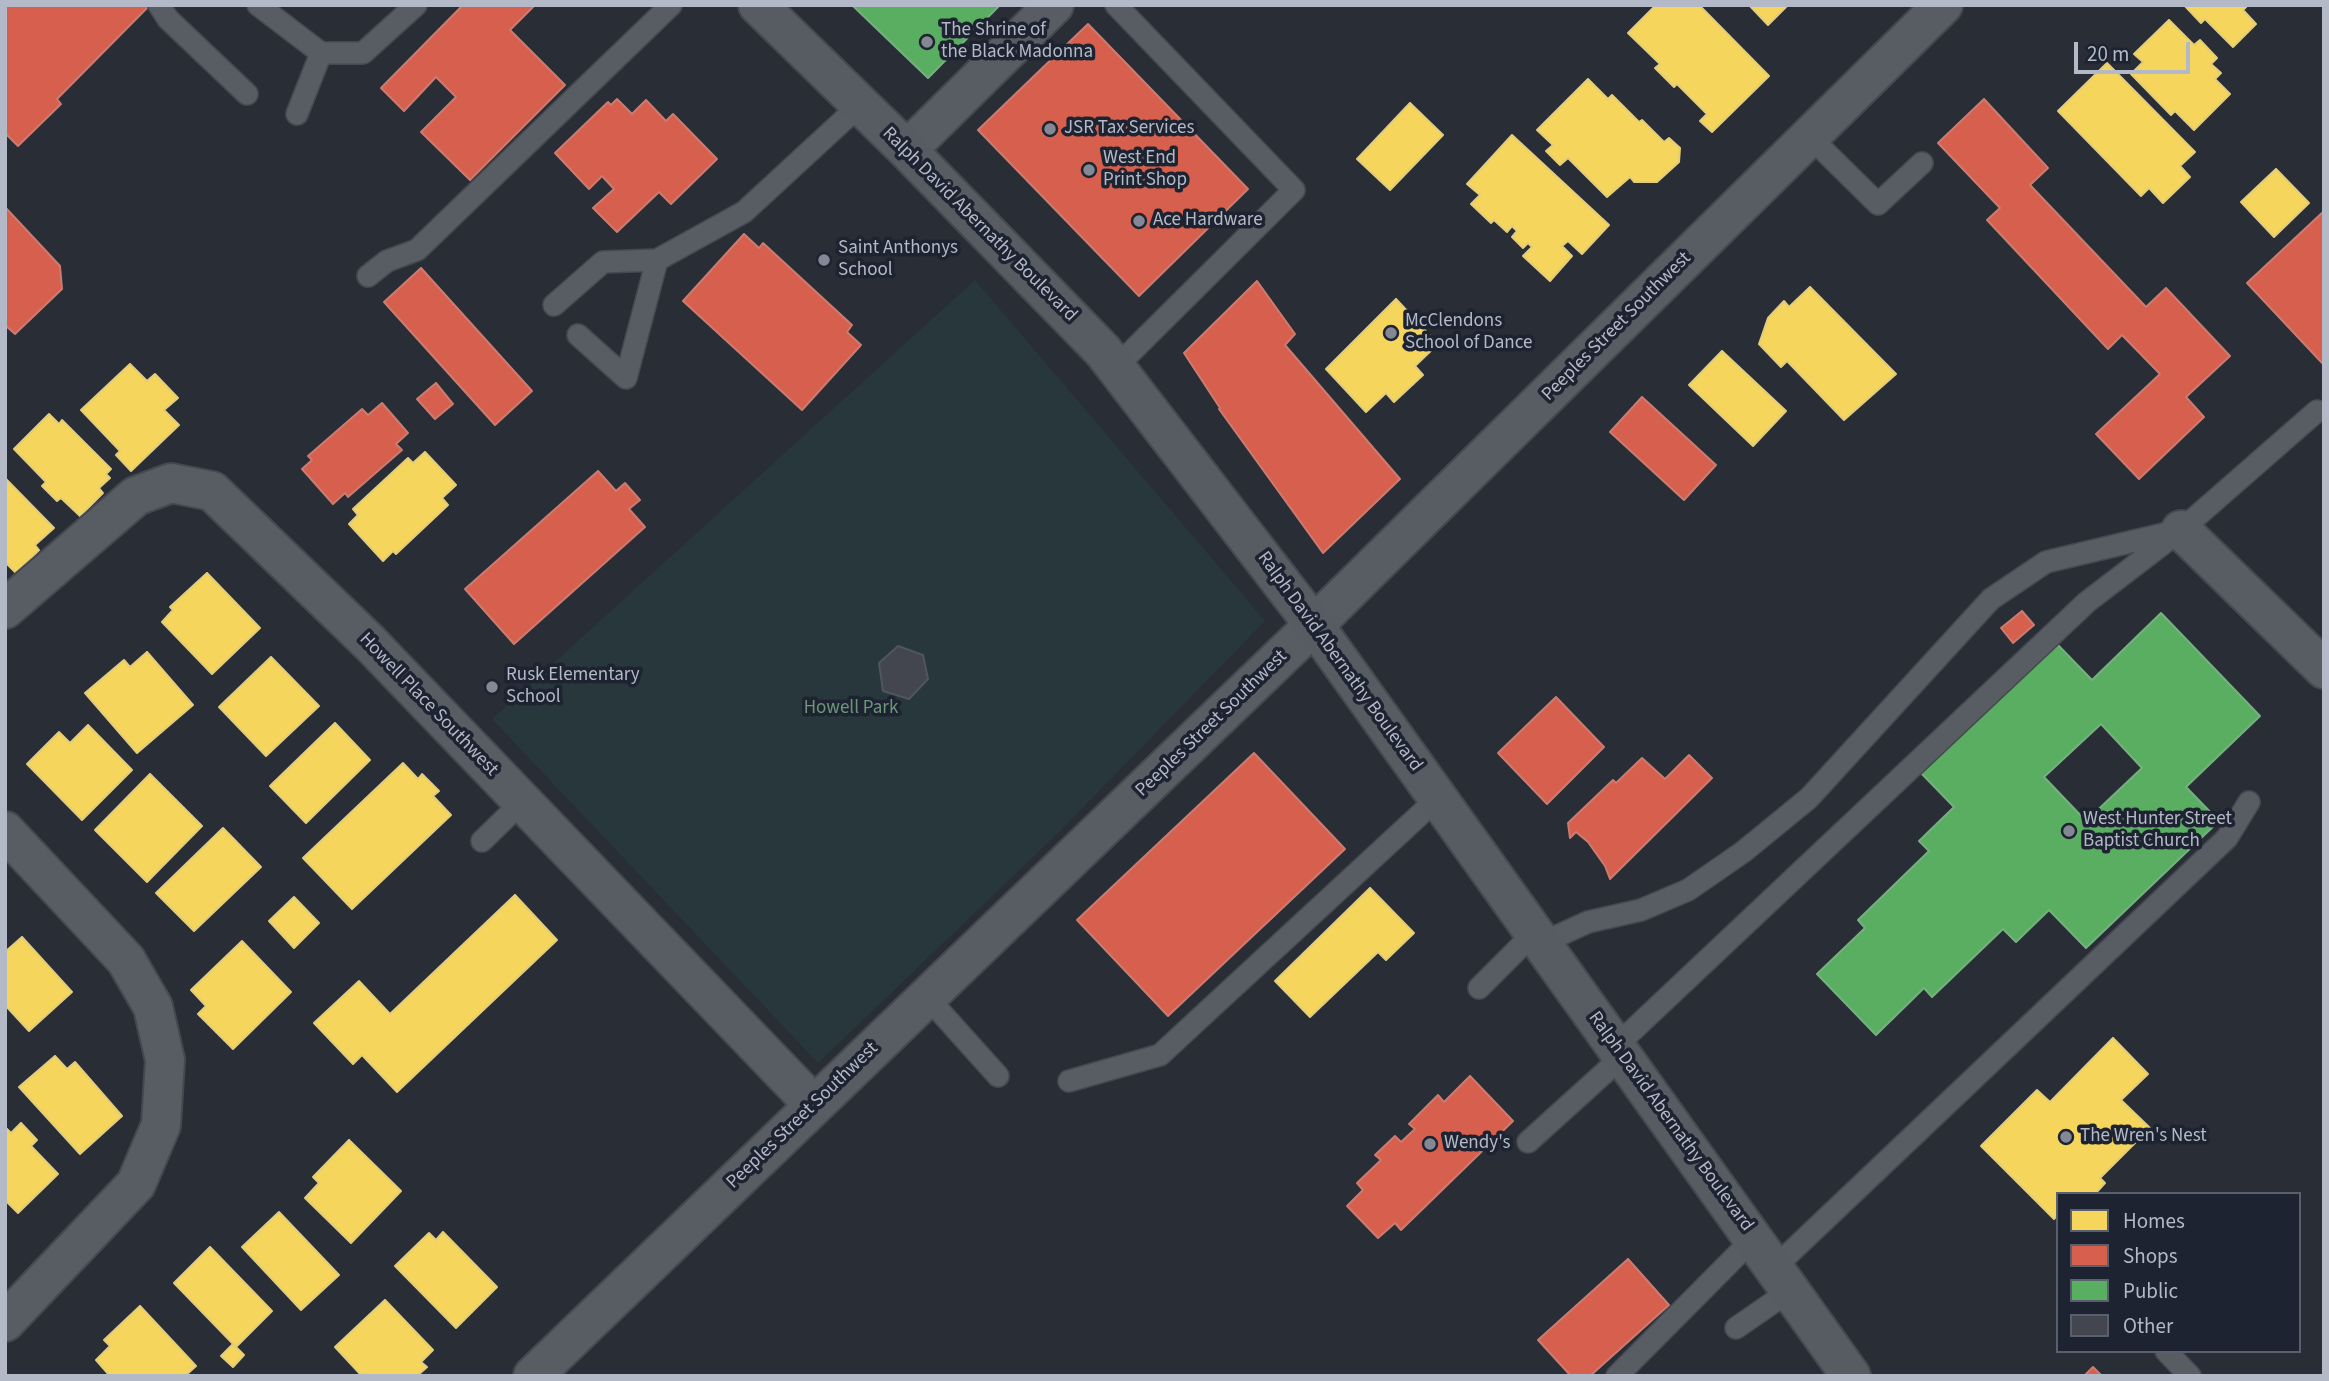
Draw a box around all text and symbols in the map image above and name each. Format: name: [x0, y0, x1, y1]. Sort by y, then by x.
place label: The Shrine of the Black Madonna: [941, 20, 1093, 64]
scale bar: [2077, 28, 2192, 72]
marker: The Shrine of the Black Madonna: [919, 34, 935, 50]
text: 20 m: [2087, 39, 2129, 69]
place label: JSR Tax Services: [1064, 118, 1194, 140]
marker: JSR Tax Services: [1042, 121, 1058, 137]
street label: Ralph David Abernathy Boulevard: [877, 123, 1081, 327]
place label: West End Print Shop: [1103, 148, 1187, 192]
marker: West End Print Shop: [1081, 162, 1097, 178]
place label: Ace Hardware: [1153, 210, 1263, 232]
marker: Ace Hardware: [1131, 213, 1147, 229]
place label: Saint Anthonys School: [838, 238, 958, 282]
street label: Peeples Street Southwest: [1538, 248, 1696, 406]
marker: Saint Anthonys School: [816, 252, 832, 268]
place label: McClendons School of Dance: [1405, 311, 1532, 355]
marker: McClendons School of Dance: [1383, 325, 1399, 341]
street label: Ralph David Abernathy Boulevard: [1252, 548, 1426, 776]
street label: Howell Place Southwest: [354, 629, 502, 781]
street label: Peeples Street Southwest: [1132, 646, 1292, 802]
place label: Rusk Elementary School: [506, 665, 640, 709]
marker: Rusk Elementary School: [484, 679, 500, 695]
park label: Howell Park: [804, 698, 898, 720]
place label: West Hunter Street Baptist Church: [2083, 809, 2232, 853]
marker: West Hunter Street Baptist Church: [2061, 823, 2077, 839]
street label: Ralph David Abernathy Boulevard: [1583, 1008, 1757, 1236]
street label: Peeples Street Southwest: [723, 1038, 883, 1194]
place label: The Wren's Nest: [2080, 1126, 2207, 1148]
marker: The Wren's Nest: [2058, 1129, 2074, 1145]
place label: Wendy's: [1444, 1133, 1510, 1155]
marker: Wendy's: [1422, 1136, 1438, 1152]
legend: [2056, 1192, 2301, 1353]
text: Homes: [2123, 1206, 2185, 1236]
text: Shops: [2123, 1241, 2177, 1271]
text: Public: [2123, 1276, 2178, 1306]
text: Other: [2123, 1311, 2173, 1341]

